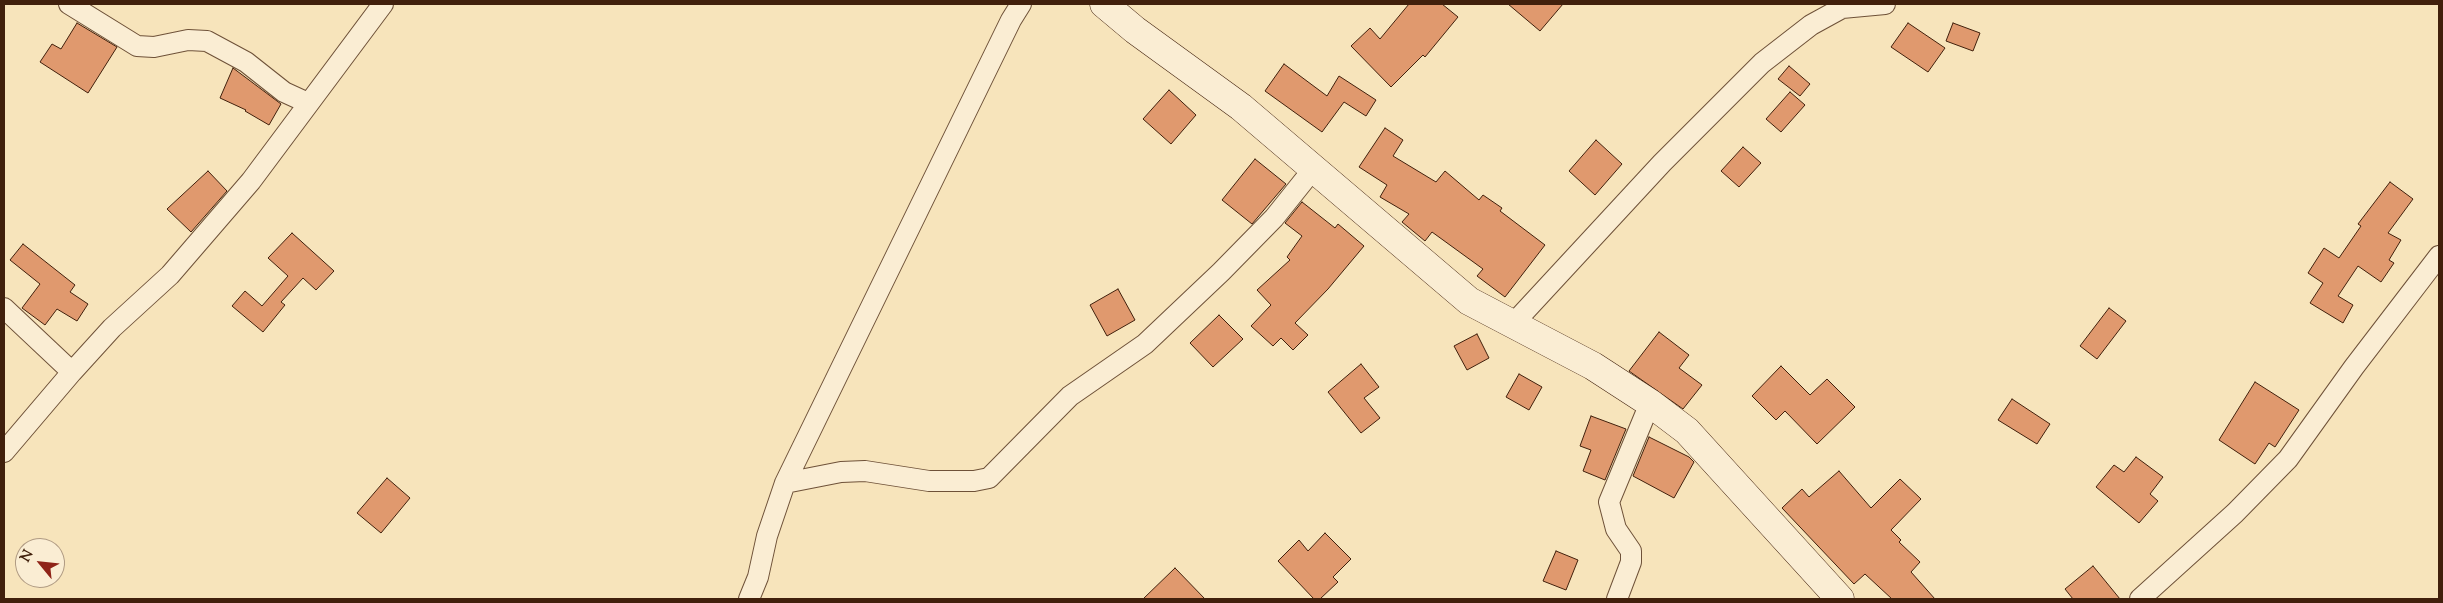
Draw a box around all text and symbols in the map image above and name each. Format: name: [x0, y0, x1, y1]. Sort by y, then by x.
north arrow: [15, 538, 65, 588]
text: N: [16, 547, 39, 566]

